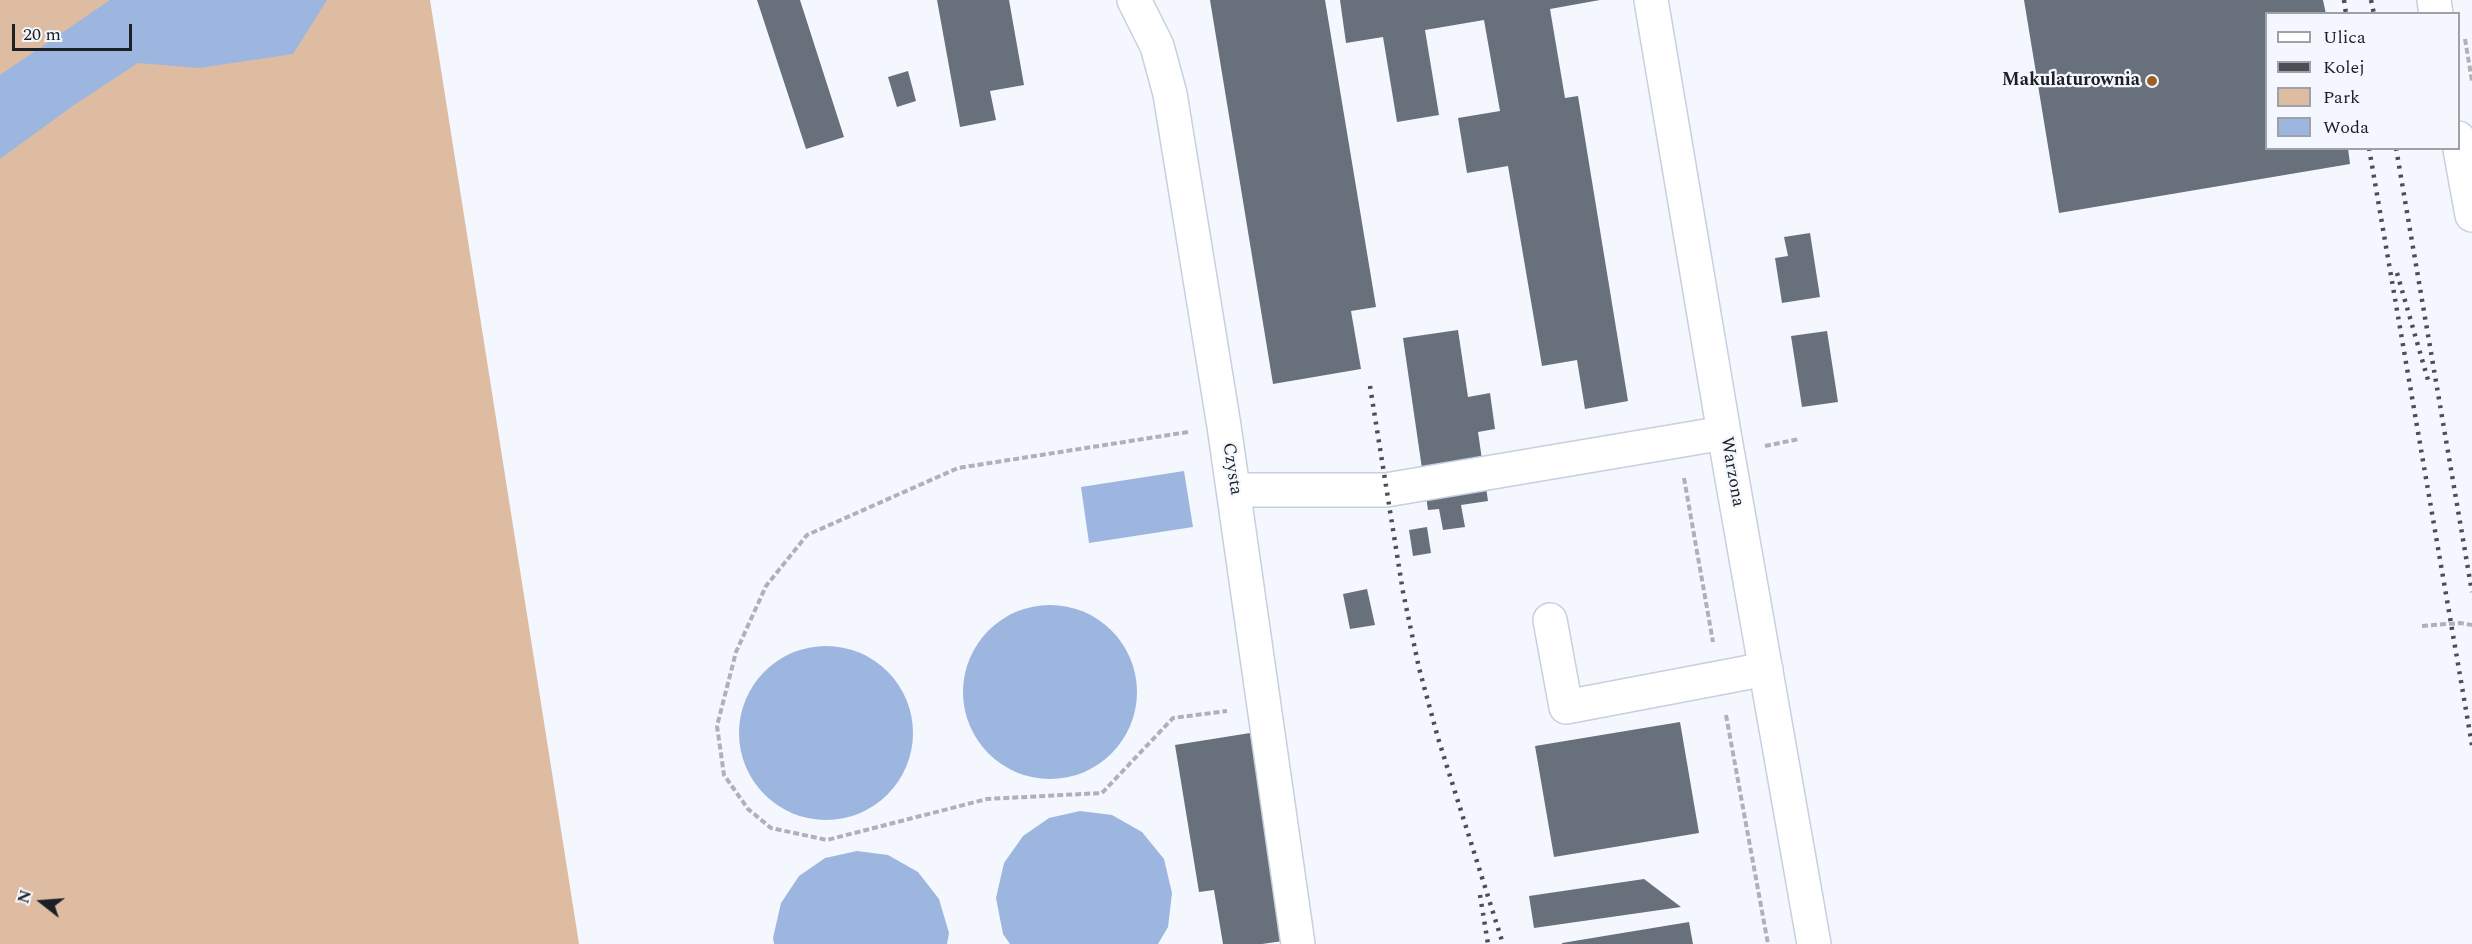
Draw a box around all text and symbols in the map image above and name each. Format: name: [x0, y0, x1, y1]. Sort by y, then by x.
scale bar: [15, 12, 135, 50]
legend: [2265, 12, 2460, 150]
text: 20 m: [23, 21, 61, 48]
text: Ulica: [2323, 24, 2366, 51]
text: Kolej: [2323, 54, 2365, 81]
place label: Makulaturownia: [2002, 70, 2140, 92]
marker: Makulaturownia: [2145, 74, 2159, 88]
text: Park: [2323, 84, 2360, 111]
text: Woda: [2323, 114, 2369, 141]
street label: Warzona: [1714, 435, 1748, 509]
street label: Czysta: [1216, 441, 1246, 497]
north arrow: [12, 872, 72, 932]
text: N: [11, 887, 38, 906]

